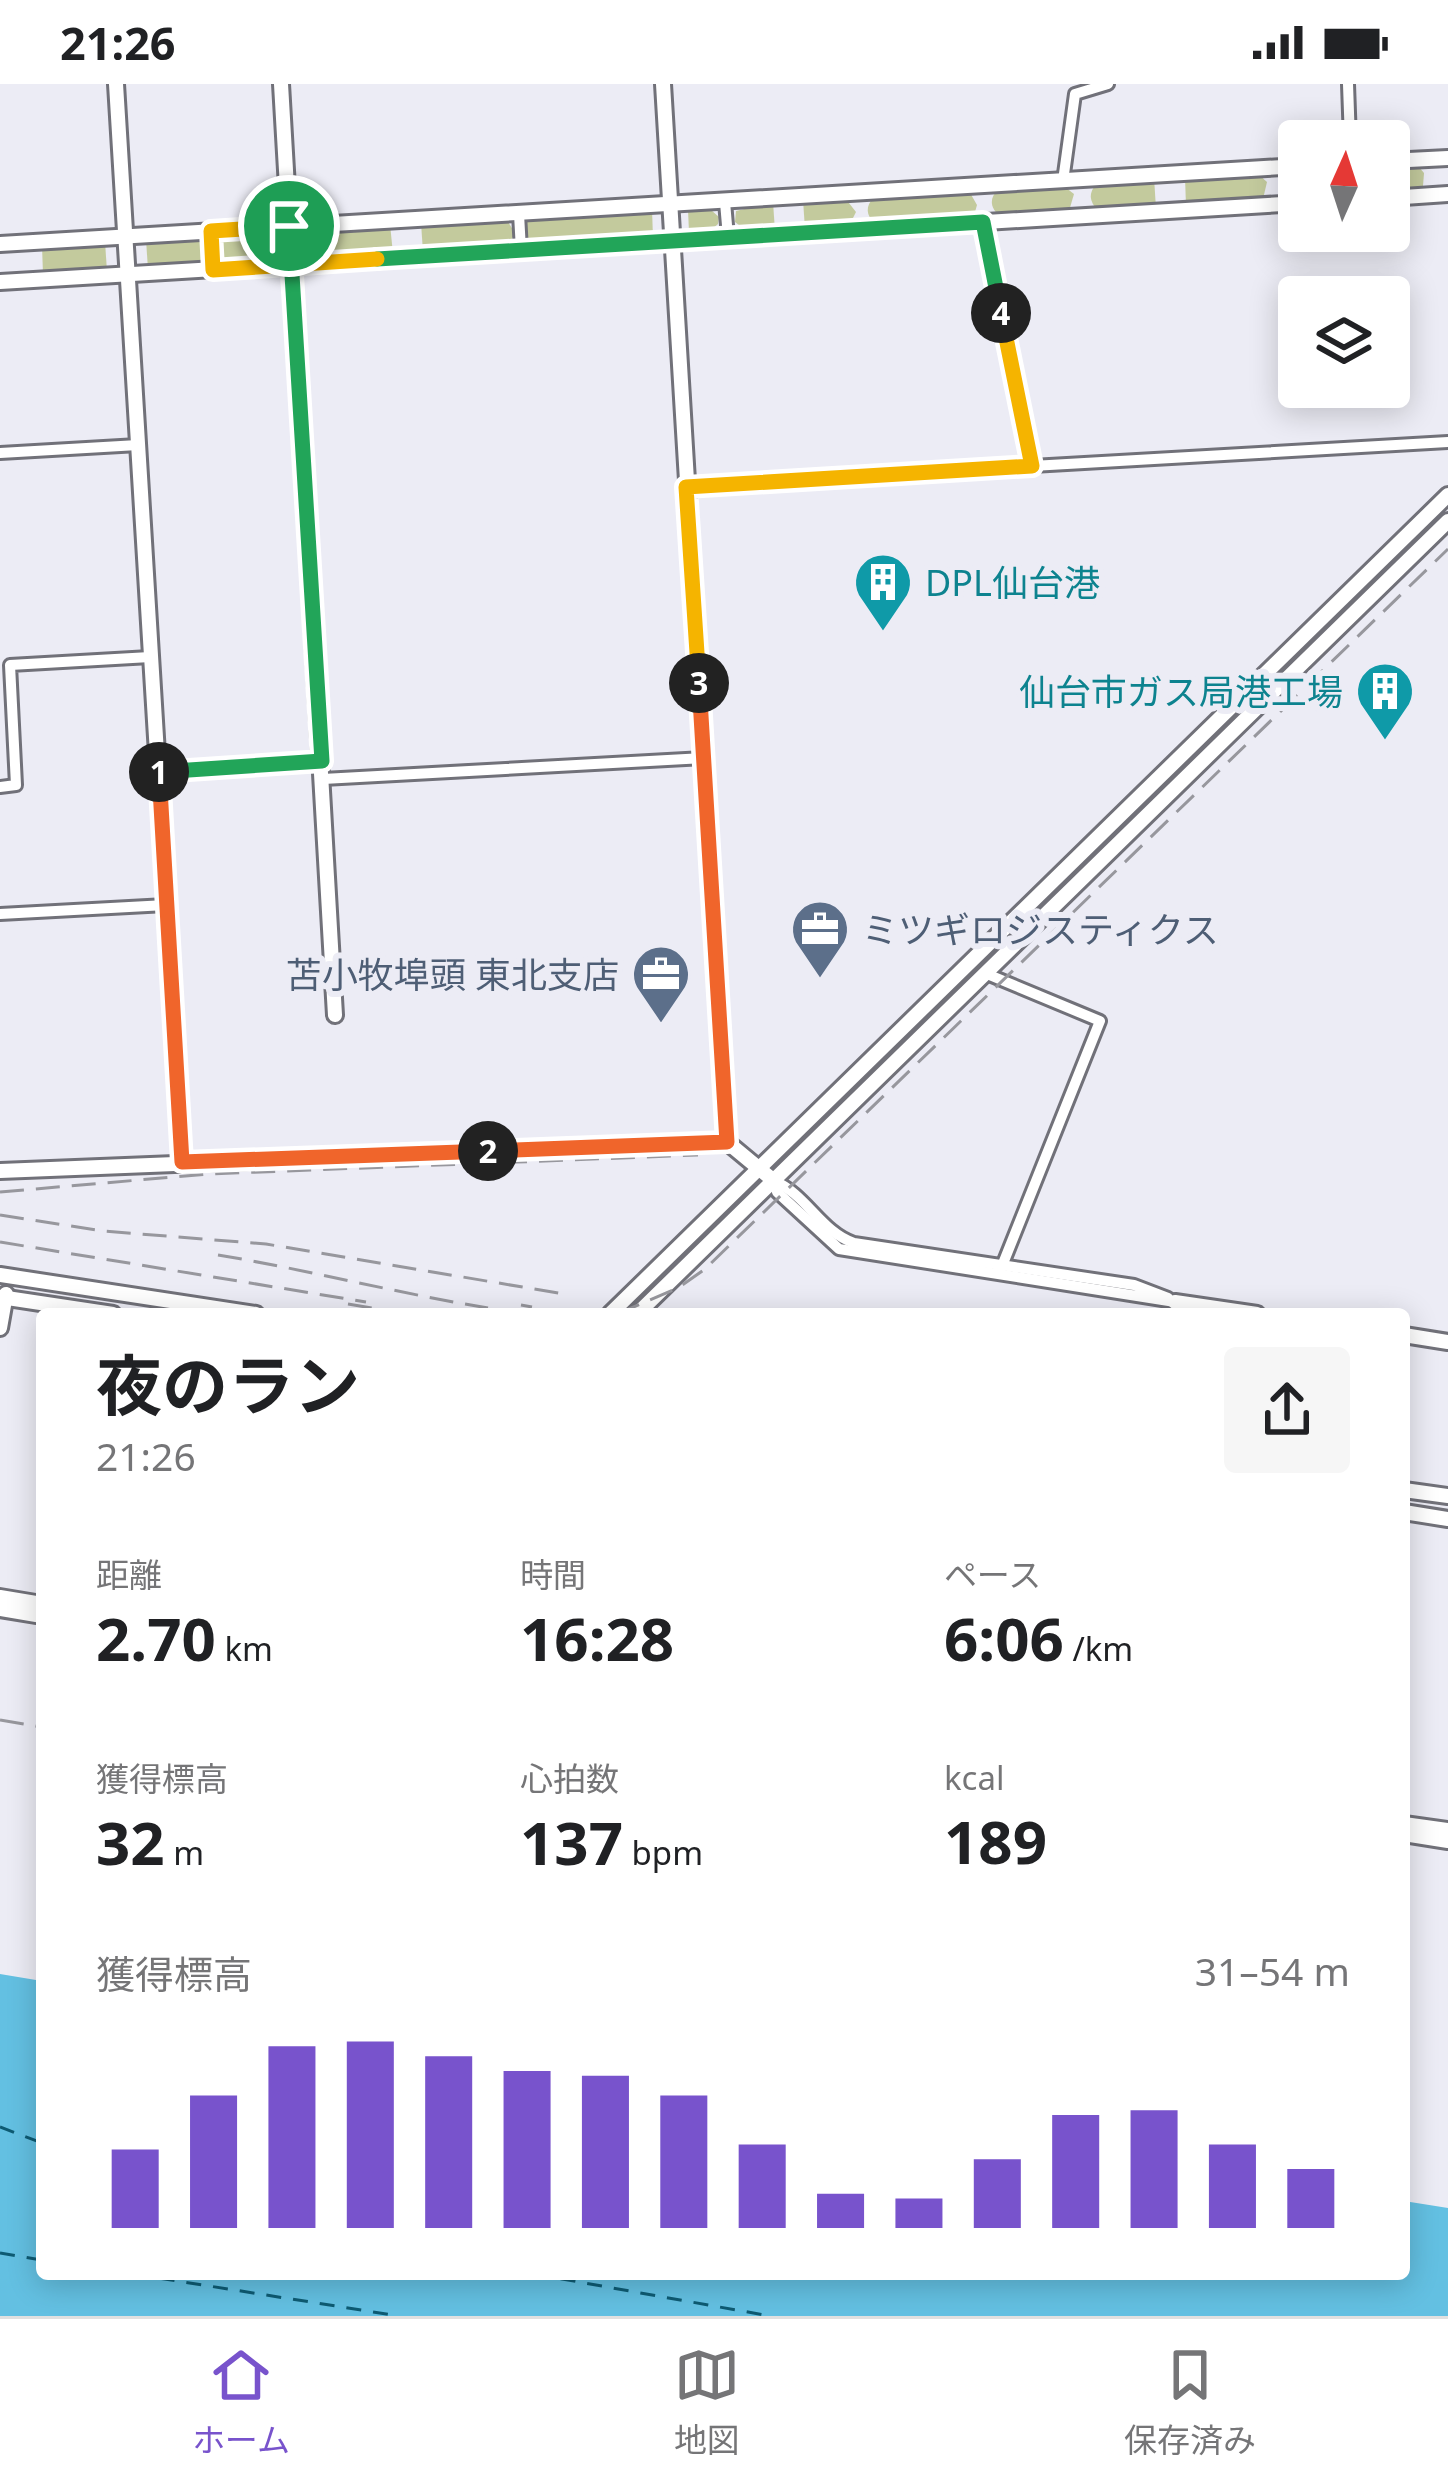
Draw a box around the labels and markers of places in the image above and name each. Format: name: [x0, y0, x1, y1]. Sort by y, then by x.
pin: [238, 175, 340, 277]
pin: 4: [971, 283, 1031, 343]
building icon: DPL仙台港: [852, 551, 914, 633]
place label: DPL仙台港: [925, 558, 1100, 607]
pin: 3: [669, 653, 729, 713]
building icon: 仙台市ガス局港工場: [1354, 660, 1416, 742]
place label: 仙台市ガス局港工場: [1019, 667, 1343, 716]
pin: 1: [129, 742, 189, 802]
office icon: ミツギロジスティクス: [789, 898, 851, 980]
place label: ミツギロジスティクス: [862, 905, 1219, 954]
office icon: 苫小牧埠頭 東北支店: [630, 943, 692, 1025]
place label: 苫小牧埠頭 東北支店: [286, 950, 619, 999]
pin: 2: [458, 1121, 518, 1181]

